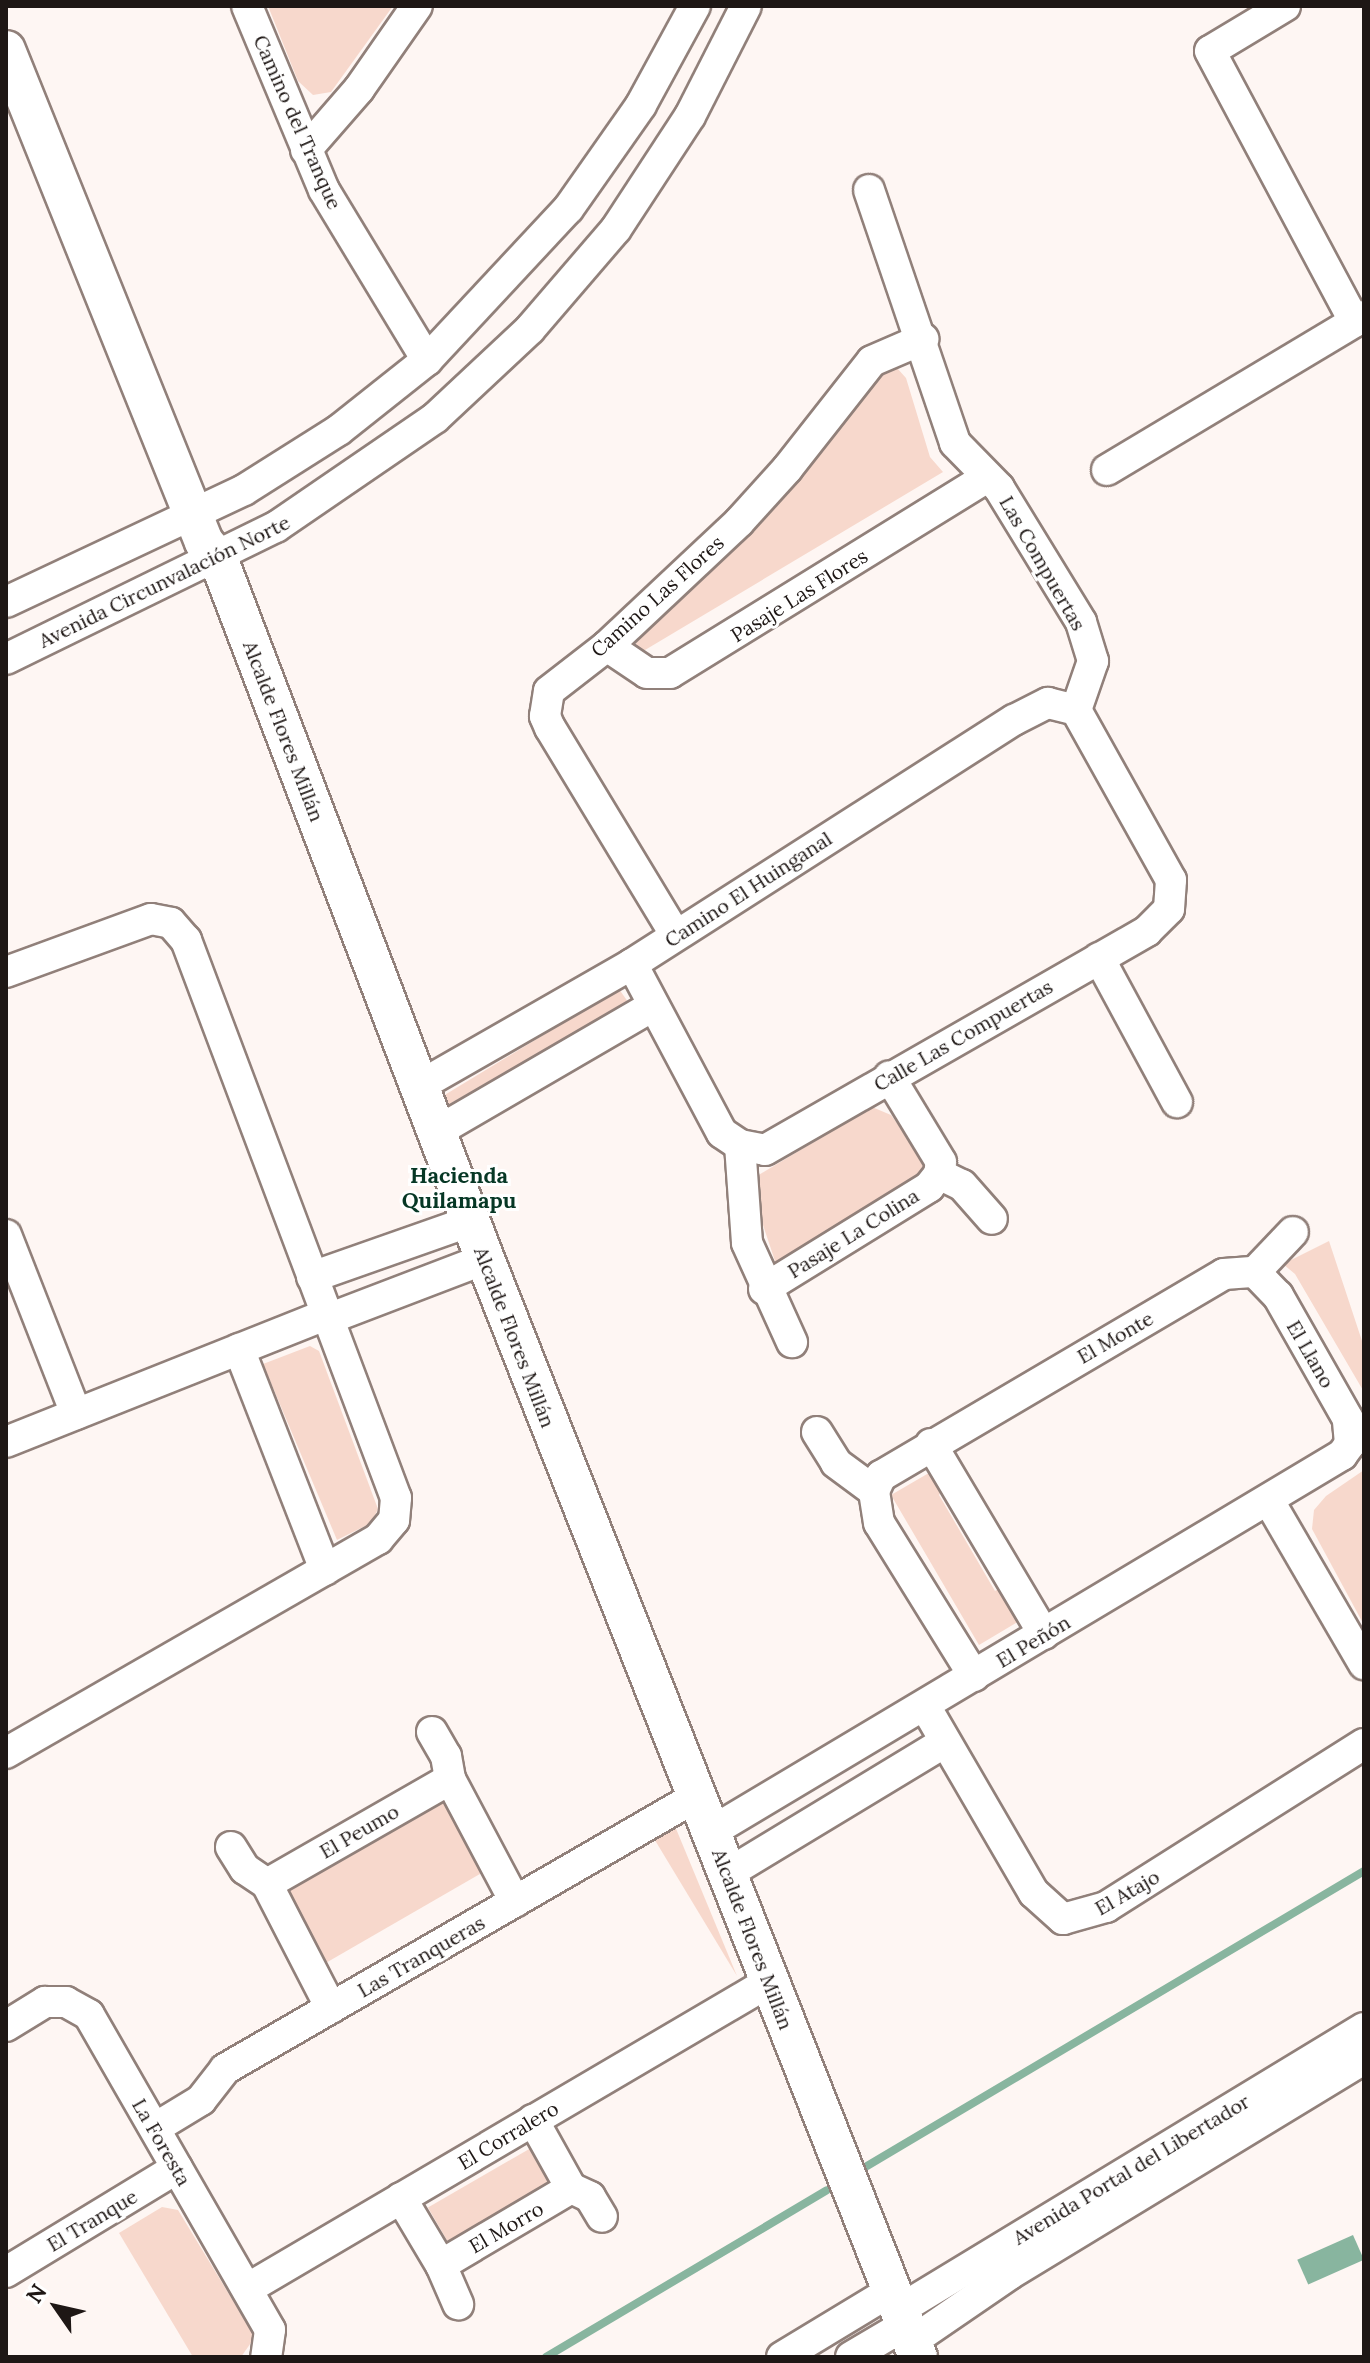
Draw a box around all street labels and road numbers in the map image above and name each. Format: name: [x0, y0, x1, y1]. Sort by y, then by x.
street label: Camino del Tranque: [249, 31, 347, 213]
street label: Las Compuertas: [995, 492, 1091, 634]
street label: Avenida Circunvalación Norte: [35, 510, 293, 652]
street label: Camino Las Flores: [586, 530, 728, 662]
street label: Pasaje Las Flores: [726, 543, 872, 647]
street label: Alcalde Flores Millán: [238, 637, 330, 825]
street label: Camino El Huinganal: [660, 826, 836, 952]
street label: Calle Las Compuertas: [869, 974, 1057, 1096]
street label: Pasaje La Colina: [783, 1183, 923, 1283]
street label: Alcalde Flores Millán: [469, 1243, 561, 1431]
street label: El Monte: [1073, 1306, 1157, 1368]
street label: El Llano: [1282, 1316, 1340, 1392]
street label: El Peñón: [992, 1610, 1074, 1672]
street label: El Peumo: [315, 1799, 403, 1863]
street label: Alcalde Flores Millán: [707, 1845, 799, 2033]
street label: El Atajo: [1090, 1864, 1164, 1920]
street label: Las Tranqueras: [353, 1910, 489, 2002]
street label: Avenida Portal del Libertador: [1008, 2089, 1254, 2249]
street label: La Foresta: [127, 2094, 197, 2190]
street label: El Corralero: [453, 2096, 563, 2174]
street label: El Tranque: [43, 2184, 141, 2256]
street label: El Morro: [465, 2196, 547, 2258]

